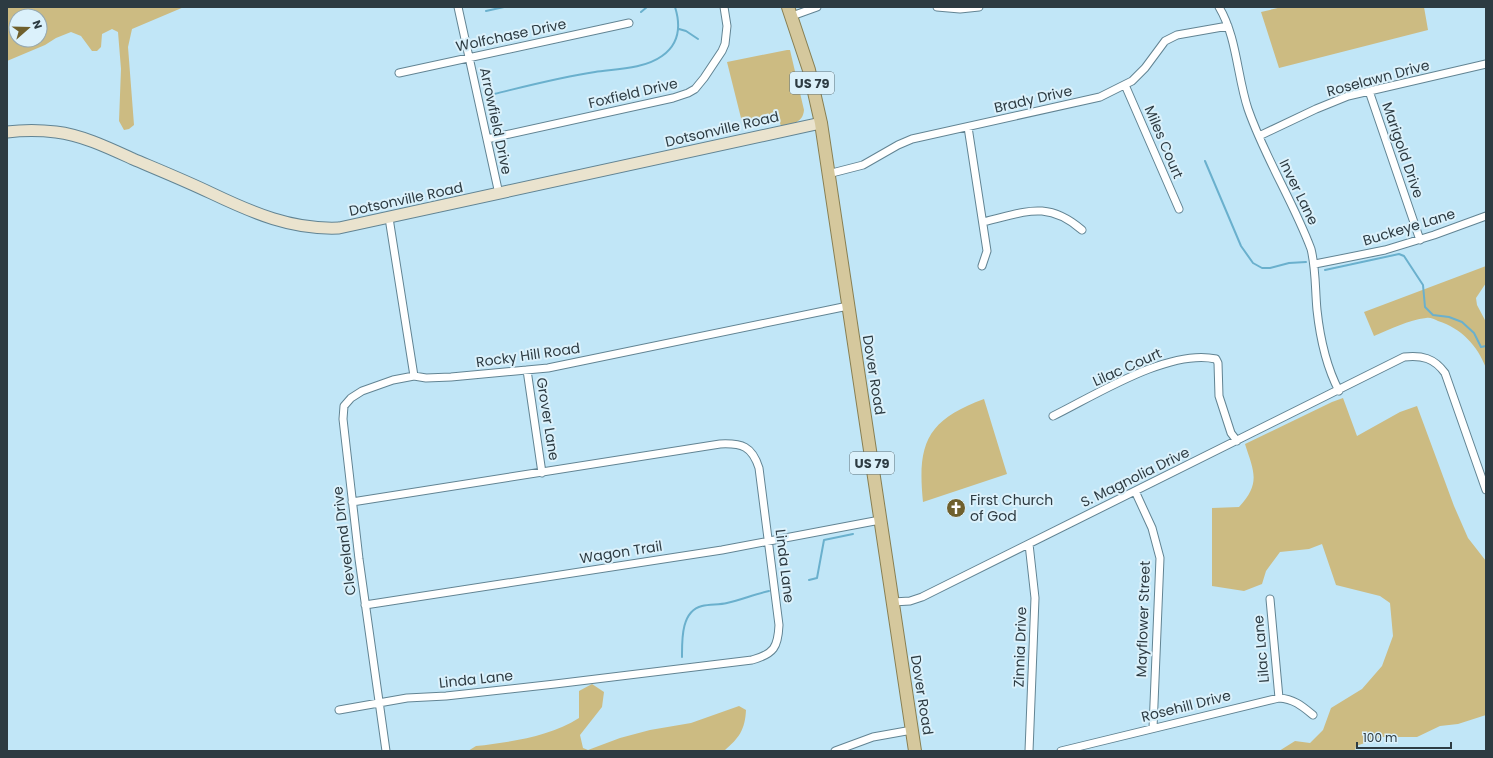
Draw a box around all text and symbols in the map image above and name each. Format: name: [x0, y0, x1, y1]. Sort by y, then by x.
north arrow: [8, 8, 48, 48]
street label: Wolfchase Drive: [454, 13, 568, 56]
text: N: [28, 18, 46, 31]
street label: Roselawn Drive: [1324, 55, 1432, 101]
street label: Arrowfield Drive: [475, 66, 517, 177]
road number: US 79: [790, 72, 834, 94]
street label: Foxfield Drive: [586, 73, 680, 113]
street label: Brady Drive: [992, 80, 1074, 118]
street label: Marigold Drive: [1377, 99, 1429, 201]
street label: Miles Court: [1140, 102, 1188, 182]
street label: Dotsonville Road: [663, 106, 781, 152]
street label: Inver Lane: [1274, 156, 1324, 229]
street label: Dotsonville Road: [347, 177, 465, 221]
street label: Buckeye Lane: [1360, 203, 1458, 251]
street label: Dover Road: [858, 334, 890, 416]
street label: Rocky Hill Road: [475, 338, 581, 372]
street label: Lilac Court: [1089, 343, 1165, 391]
street label: Grover Lane: [532, 376, 564, 462]
street label: S. Magnolia Drive: [1077, 442, 1193, 512]
road number: US 79: [850, 452, 894, 474]
street label: Cleveland Drive: [327, 485, 361, 597]
place label: First Church of God: [970, 490, 1053, 526]
church icon: First Church of God: [945, 497, 967, 519]
street label: Linda Lane: [771, 528, 799, 604]
street label: Wagon Trail: [578, 536, 664, 568]
street label: Mayflower Street: [1131, 560, 1155, 678]
street label: Zinnia Drive: [1009, 606, 1031, 688]
street label: Lilac Lane: [1248, 614, 1274, 684]
street label: Dover Road: [906, 654, 938, 736]
street label: Linda Lane: [438, 665, 514, 693]
street label: Rosehill Drive: [1139, 685, 1233, 727]
scale bar: [1357, 724, 1451, 750]
text: 100 m: [1363, 729, 1397, 746]

